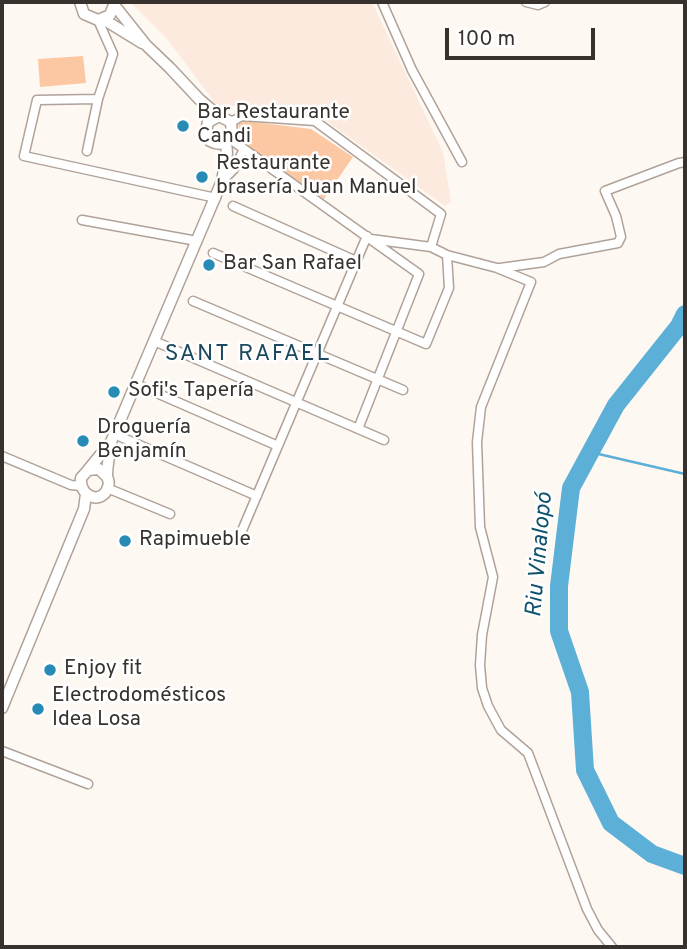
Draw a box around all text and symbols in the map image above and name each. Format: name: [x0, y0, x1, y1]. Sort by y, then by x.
scale bar: [449, 14, 600, 58]
text: 100 m: [458, 26, 515, 53]
place label: Bar Restaurante Candi: [197, 101, 350, 151]
marker: Bar Restaurante Candi: [175, 118, 191, 134]
place label: Restaurante brasería Juan Manuel: [216, 152, 417, 202]
marker: Restaurante brasería Juan Manuel: [194, 169, 210, 185]
place label: Bar San Rafael: [223, 252, 362, 278]
marker: Bar San Rafael: [201, 257, 217, 273]
district label: SANT RAFAEL: [166, 341, 330, 369]
place label: Sofi's Tapería: [128, 379, 254, 405]
marker: Sofi's Tapería: [106, 384, 122, 400]
place label: Droguería Benjamín: [97, 416, 191, 466]
marker: Droguería Benjamín: [75, 433, 91, 449]
water label: Riu Vinalopó: [522, 491, 560, 619]
place label: Rapimueble: [139, 528, 251, 554]
marker: Rapimueble: [117, 533, 133, 549]
place label: Enjoy fit: [64, 657, 142, 683]
marker: Enjoy fit: [42, 662, 58, 678]
place label: Electrodomésticos Idea Losa: [52, 684, 226, 734]
marker: Electrodomésticos Idea Losa: [30, 701, 46, 717]

